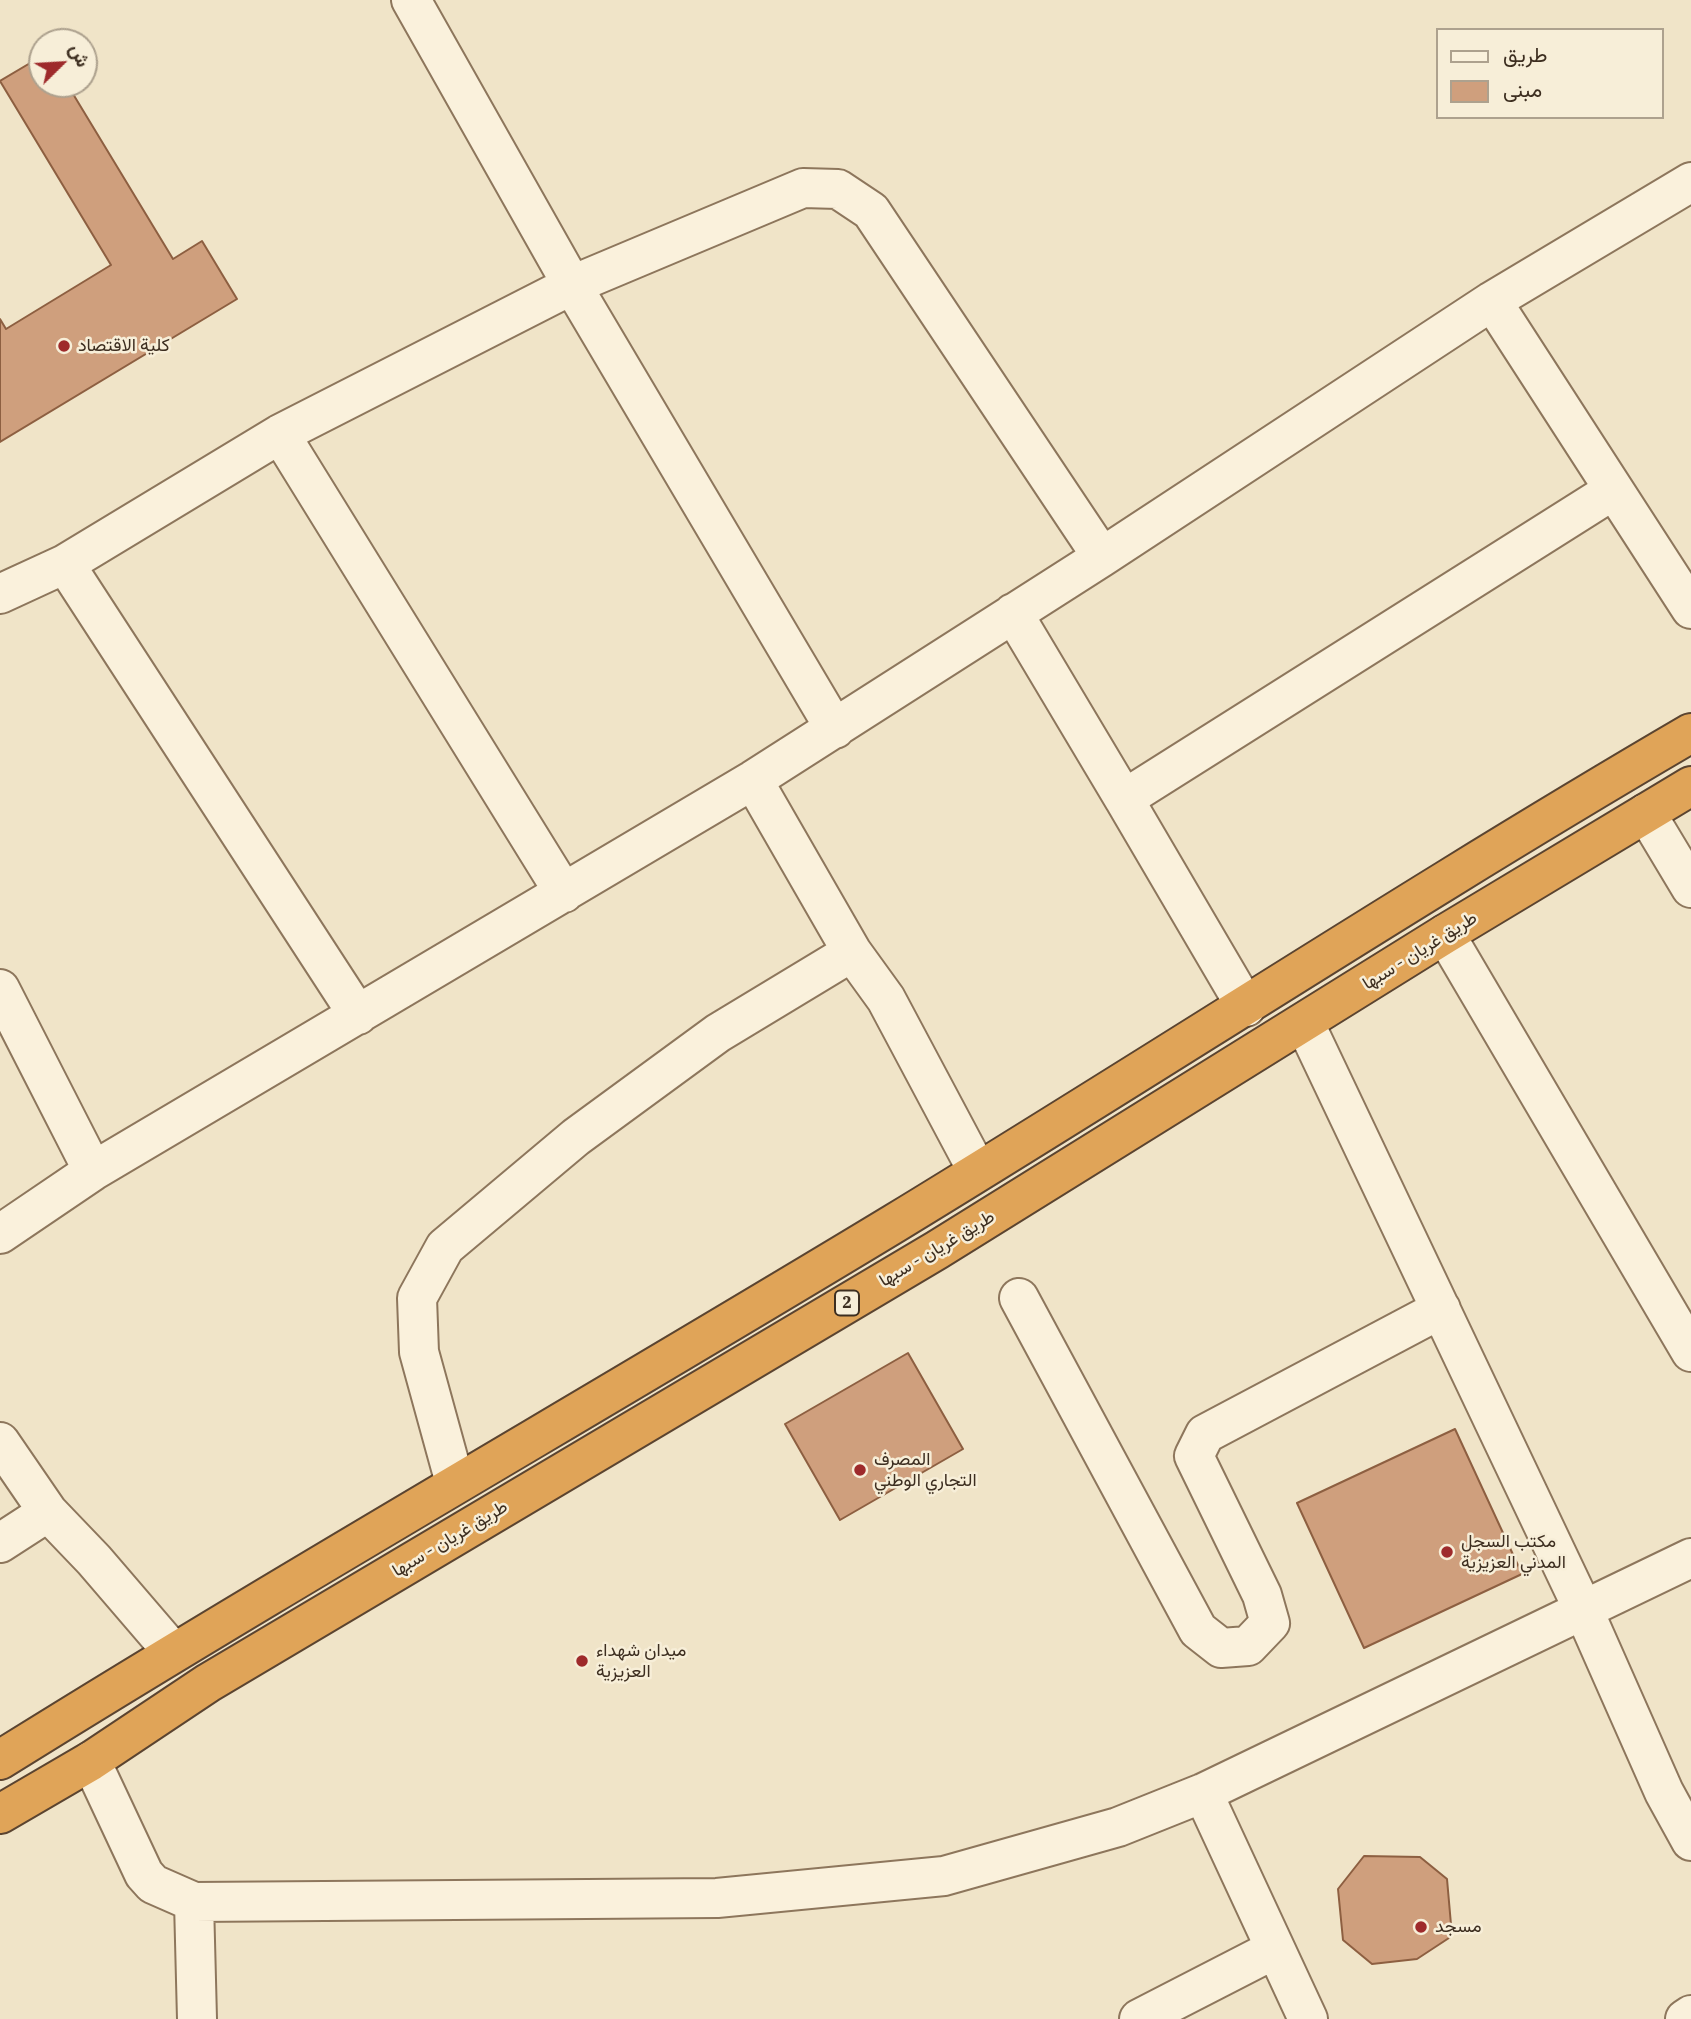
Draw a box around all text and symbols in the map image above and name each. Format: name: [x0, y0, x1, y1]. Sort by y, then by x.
north arrow: [28, 28, 98, 98]
legend: [1436, 28, 1663, 119]
text: ش: [65, 40, 96, 71]
text: طريق: [1503, 40, 1548, 68]
text: مبنى: [1503, 75, 1542, 103]
place label: كلية الاقتصاد: [78, 335, 170, 357]
marker: كلية الاقتصاد: [56, 338, 72, 354]
street label: طريق غريان - سبها: [1359, 907, 1481, 995]
street label: طريق غريان - سبها: [875, 1206, 999, 1292]
road number: 2: [835, 1290, 859, 1316]
place label: المصرف التجاري الوطني: [874, 1449, 977, 1492]
marker: المصرف التجاري الوطني: [852, 1462, 868, 1478]
street label: طريق غريان - سبها: [388, 1496, 512, 1582]
place label: مكتب السجل المدني العزيزية: [1461, 1531, 1566, 1574]
marker: مكتب السجل المدني العزيزية: [1439, 1544, 1455, 1560]
place label: ميدان شهداء العزيزية: [596, 1640, 686, 1682]
marker: ميدان شهداء العزيزية: [574, 1653, 590, 1669]
place label: مسجد: [1435, 1916, 1482, 1938]
marker: مسجد: [1413, 1919, 1429, 1935]

